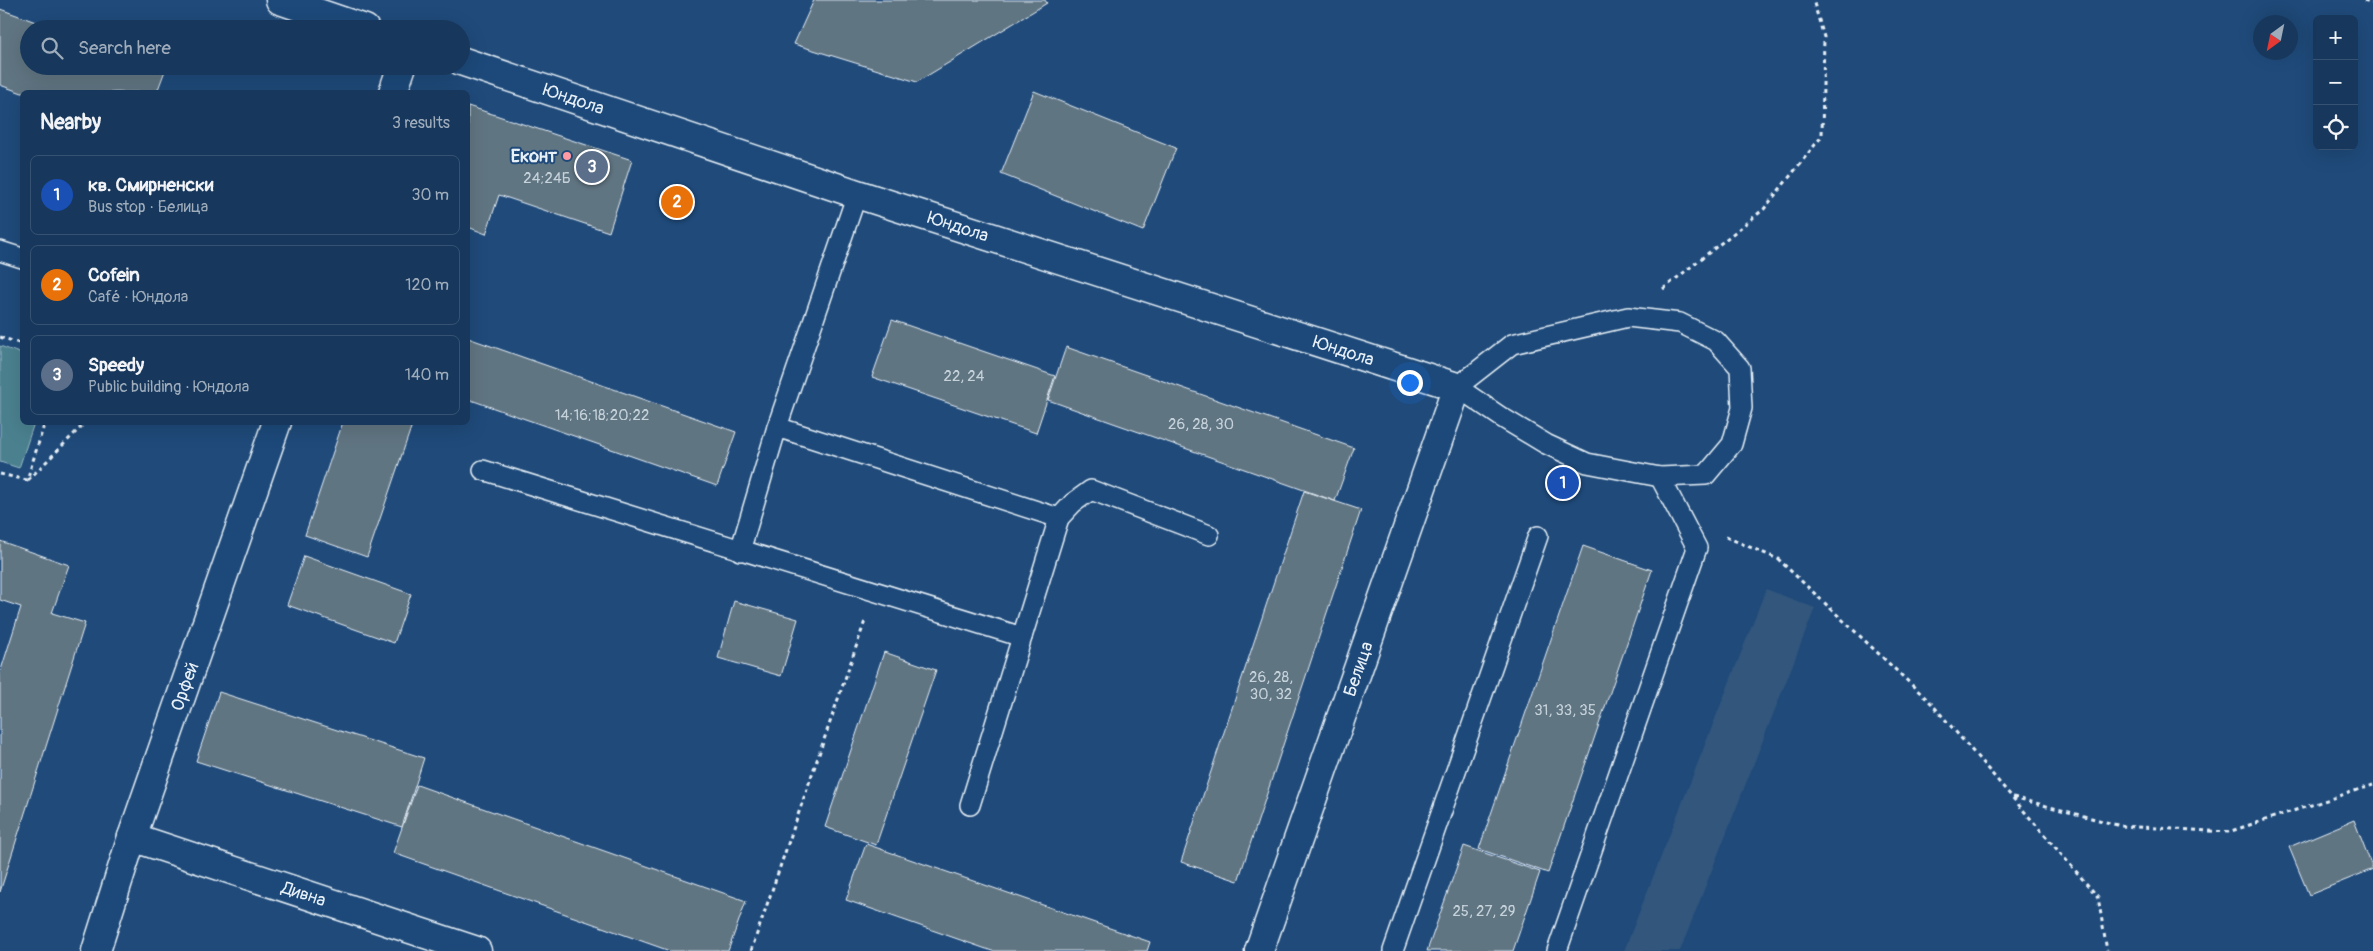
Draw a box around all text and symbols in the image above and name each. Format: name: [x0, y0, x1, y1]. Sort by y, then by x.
north arrow: [2253, 15, 2298, 60]
map controls: [2313, 15, 2358, 150]
button: +: [2313, 15, 2358, 60]
search box: [20, 20, 470, 75]
icon: search: [38, 34, 66, 62]
text: Search here: [78, 36, 171, 60]
button: −: [2313, 60, 2358, 105]
street label: Юндола: [540, 78, 607, 120]
button: locate: [2313, 105, 2358, 150]
text: Nearby: [40, 109, 101, 136]
text: 3 results: [392, 113, 450, 133]
place label: Еконт: [511, 145, 558, 168]
pin: 3: [576, 148, 608, 186]
marker: Еконт: [561, 150, 573, 162]
house number: 24;24Б: [523, 169, 571, 188]
text: кв. Смирненски: [88, 173, 213, 197]
pin: 2: [661, 183, 693, 221]
text: 1: [54, 185, 60, 205]
text: 30 m: [411, 185, 449, 205]
text: Bus stop · Белица: [88, 197, 208, 217]
street label: Юндола: [925, 206, 991, 248]
text: Cofein: [88, 263, 140, 287]
text: 2: [53, 275, 61, 295]
text: 120 m: [405, 275, 449, 295]
text: Café · Юндола: [88, 287, 188, 307]
street label: Юндола: [1310, 330, 1377, 372]
text: Speedy: [88, 353, 144, 377]
text: 3: [53, 365, 61, 385]
text: 140 m: [405, 365, 449, 385]
house number: 22, 24: [944, 367, 985, 386]
your location: [1397, 370, 1423, 396]
text: Public building · Юндола: [88, 377, 249, 397]
house number: 14;16;18;20;22: [555, 406, 649, 425]
house number: 26, 28, 30: [1168, 415, 1234, 434]
pin: 1: [1547, 464, 1579, 502]
street label: Белица: [1338, 639, 1379, 700]
street label: Орфей: [166, 659, 204, 714]
house number: 26, 28, 30, 32: [1249, 668, 1293, 704]
house number: 31, 33, 35: [1534, 701, 1596, 720]
street label: Дивна: [278, 876, 329, 912]
house number: 25, 27, 29: [1452, 902, 1516, 921]

